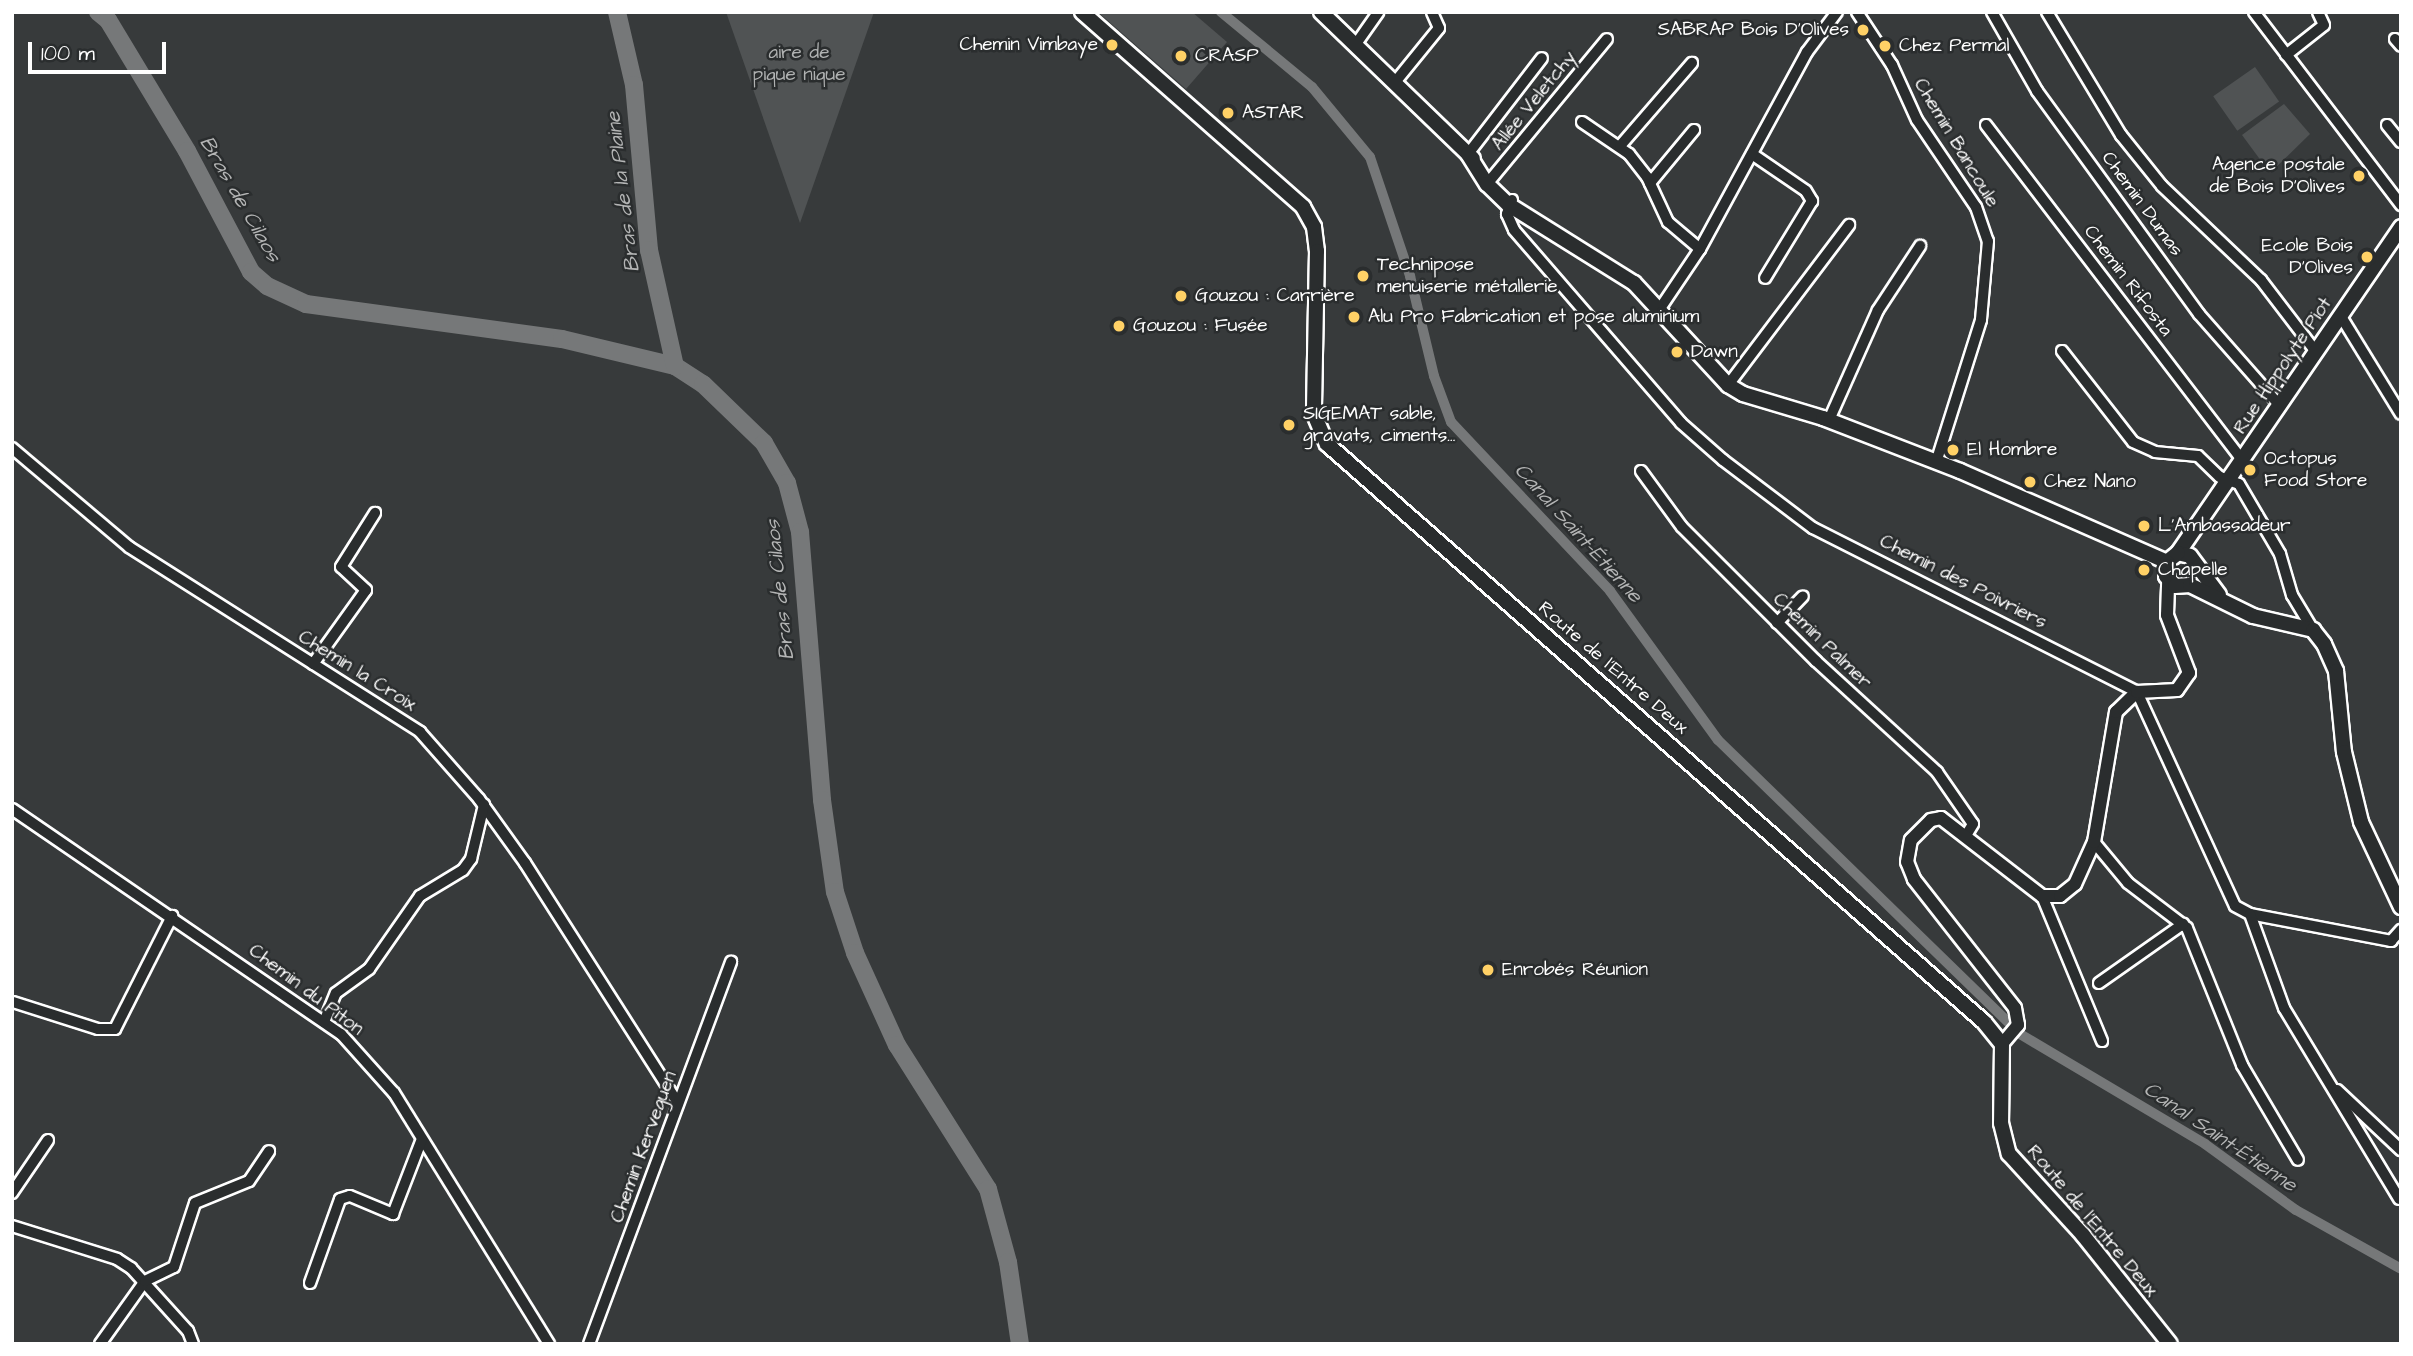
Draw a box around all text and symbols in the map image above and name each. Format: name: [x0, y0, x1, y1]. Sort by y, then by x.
place label: SABRAP Bois D'Olives: [1658, 19, 1849, 41]
marker: SABRAP Bois D'Olives: [1855, 22, 1871, 38]
scale bar: [32, 28, 170, 72]
place label: Chemin Vimbaye: [959, 34, 1098, 56]
place label: Chez Permal: [1899, 35, 2009, 57]
marker: Chemin Vimbaye: [1104, 37, 1120, 53]
marker: Chez Permal: [1877, 38, 1893, 54]
text: 100 m: [41, 39, 95, 68]
park label: aire de pique nique: [753, 42, 845, 86]
place label: CRASP: [1195, 45, 1258, 67]
street label: Allée Veletchy: [1487, 47, 1581, 155]
marker: CRASP: [1173, 48, 1189, 64]
street label: Chemin Bancoule: [1909, 74, 2003, 212]
place label: ASTAR: [1242, 102, 1304, 124]
marker: ASTAR: [1220, 105, 1236, 121]
water label: Bras de la Plaine: [601, 110, 645, 274]
water label: Bras de Cilaos: [194, 132, 286, 266]
street label: Chemin Dumas: [2096, 147, 2188, 261]
place label: Agence postale de Bois D'Olives: [2209, 154, 2345, 198]
marker: Agence postale de Bois D'Olives: [2351, 168, 2367, 184]
street label: Chemin Rifosta: [2079, 221, 2177, 341]
place label: Ecole Bois D'Olives: [2262, 235, 2353, 279]
marker: Ecole Bois D'Olives: [2359, 249, 2375, 265]
place label: Technipose menuiserie métallerie: [1377, 254, 1557, 298]
marker: Technipose menuiserie métallerie: [1355, 268, 1371, 284]
place label: Gouzou : Carrière: [1195, 285, 1355, 307]
marker: Gouzou : Carrière: [1173, 288, 1189, 304]
street label: Rue Hippolyte Piot: [2229, 293, 2337, 439]
place label: Alu Pro Fabrication et pose aluminium: [1368, 306, 1699, 328]
marker: Alu Pro Fabrication et pose aluminium: [1346, 309, 1362, 325]
place label: Gouzou : Fusée: [1133, 315, 1268, 337]
marker: Gouzou : Fusée: [1111, 318, 1127, 334]
place label: Dawn: [1691, 341, 1738, 363]
marker: Dawn: [1669, 344, 1685, 360]
place label: SIGEMAT sable, gravats, ciments...: [1303, 403, 1455, 447]
marker: SIGEMAT sable, gravats, ciments...: [1281, 417, 1297, 433]
place label: El Hombre: [1967, 439, 2057, 461]
marker: El Hombre: [1945, 442, 1961, 458]
place label: Octopus Food Store: [2264, 448, 2367, 492]
water label: Canal Saint-Étienne: [1509, 458, 1647, 608]
marker: Octopus Food Store: [2242, 462, 2258, 478]
place label: Chez Nano: [2044, 471, 2136, 493]
marker: Chez Nano: [2022, 474, 2038, 490]
place label: L'Ambassadeur: [2158, 515, 2290, 537]
marker: L'Ambassadeur: [2136, 518, 2152, 534]
water label: Bras de Cilaos: [760, 519, 800, 661]
street label: Chemin des Poivriers: [1876, 530, 2050, 634]
place label: Chapelle: [2158, 559, 2228, 581]
marker: Chapelle: [2136, 562, 2152, 578]
street label: Chemin Palmer: [1768, 588, 1876, 694]
street label: Route de l'Entre Deux: [1533, 597, 1693, 739]
street label: Chemin la Croix: [294, 626, 420, 716]
street label: Chemin du Piton: [244, 939, 368, 1041]
place label: Enrobés Réunion: [1502, 959, 1648, 981]
marker: Enrobés Réunion: [1480, 962, 1496, 978]
street label: Chemin Kerveguen: [606, 1068, 682, 1226]
water label: Canal Saint-Étienne: [2139, 1076, 2301, 1198]
street label: Route de l'Entre Deux: [2022, 1140, 2162, 1302]

